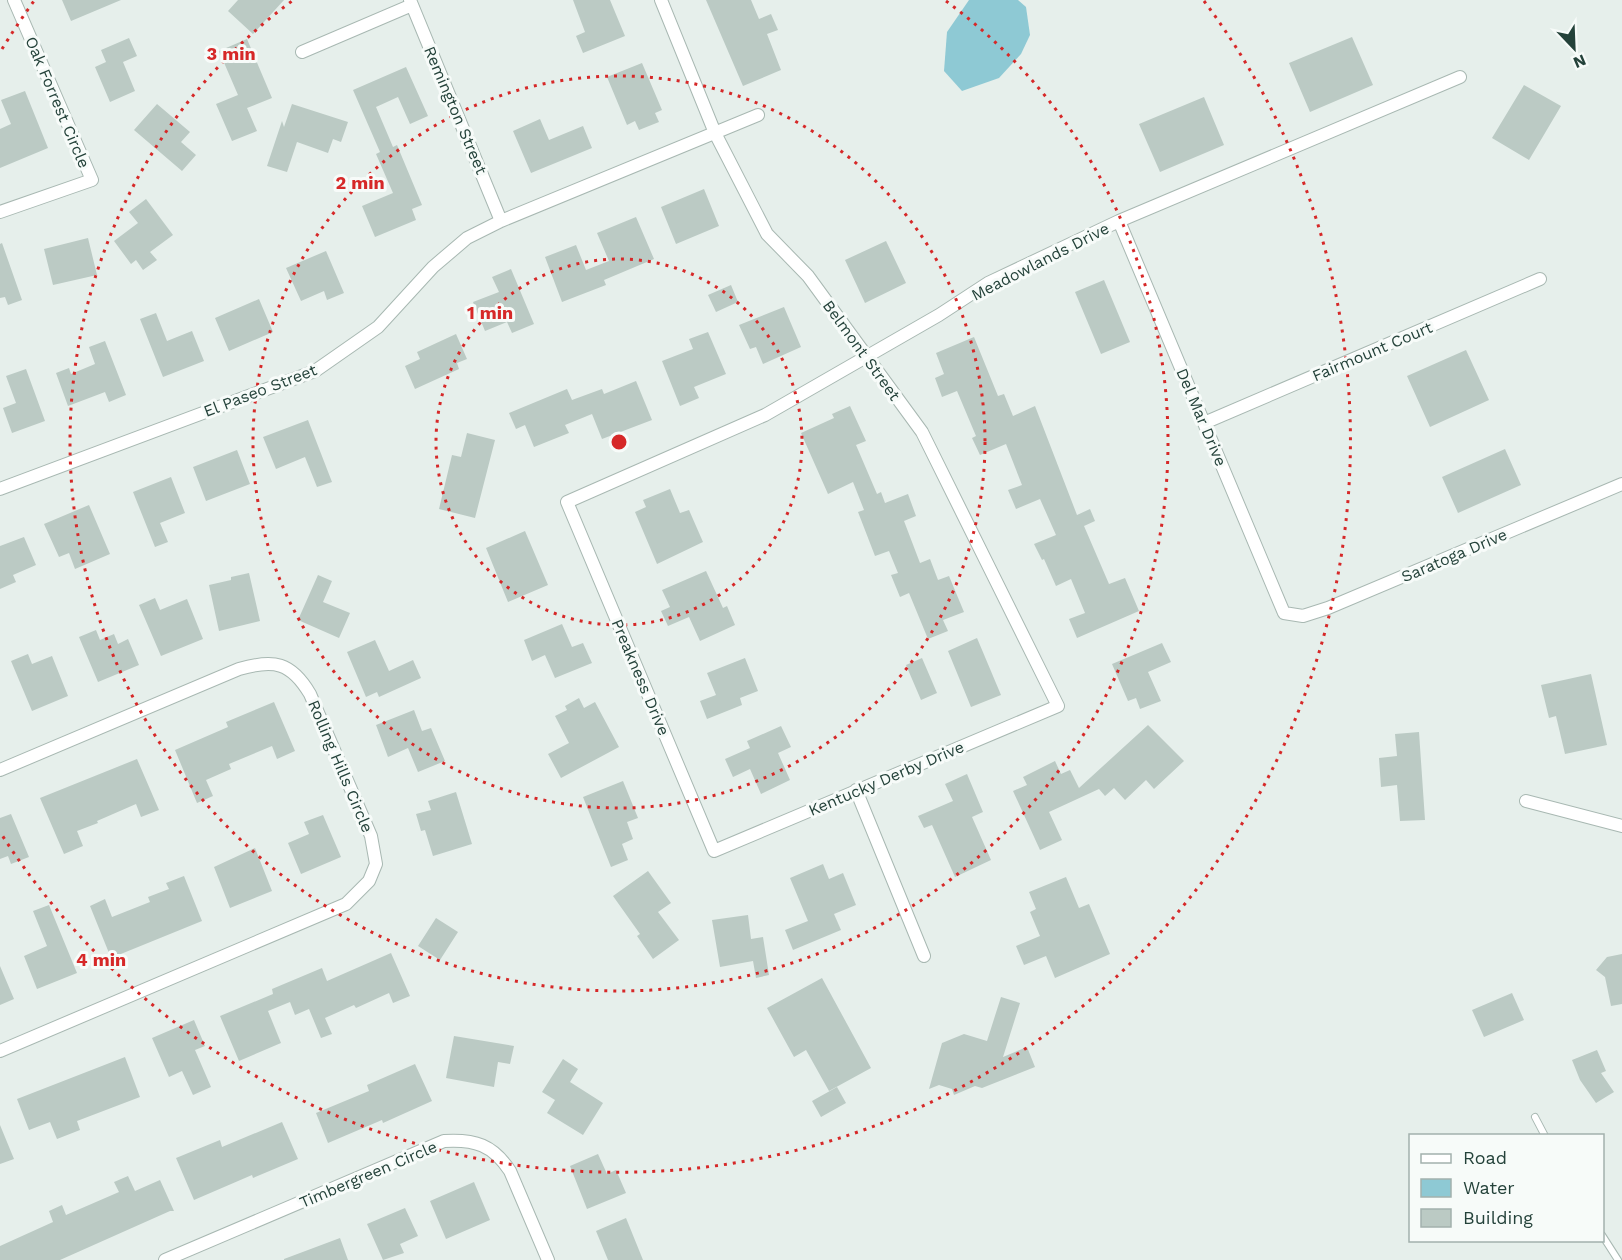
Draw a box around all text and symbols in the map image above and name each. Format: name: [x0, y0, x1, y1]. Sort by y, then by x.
north arrow: [1544, 18, 1604, 78]
street label: Oak Forrest Circle: [21, 34, 94, 171]
text: 3 min: [206, 43, 256, 64]
street label: Remington Street: [420, 43, 491, 177]
text: N: [1570, 50, 1589, 72]
text: 2 min: [335, 172, 385, 193]
street label: Meadowlands Drive: [968, 218, 1112, 304]
street label: Belmont Street: [819, 296, 905, 404]
text: 1 min: [467, 302, 513, 323]
street label: Fairmount Court: [1309, 317, 1435, 385]
street label: El Paseo Street: [201, 360, 320, 421]
street label: Del Mar Drive: [1172, 365, 1231, 469]
centre of rings: [609, 432, 629, 452]
street label: Saratoga Drive: [1398, 525, 1510, 586]
street label: Preakness Drive: [607, 616, 674, 738]
street label: Rolling Hills Circle: [304, 697, 377, 835]
street label: Kentucky Derby Drive: [806, 737, 967, 820]
text: 4 min: [76, 949, 126, 970]
legend: [1409, 1134, 1604, 1242]
street label: Timbergreen Circle: [297, 1137, 440, 1212]
text: Road: [1463, 1147, 1507, 1168]
text: Water: [1463, 1177, 1515, 1198]
text: Building: [1463, 1207, 1533, 1228]

